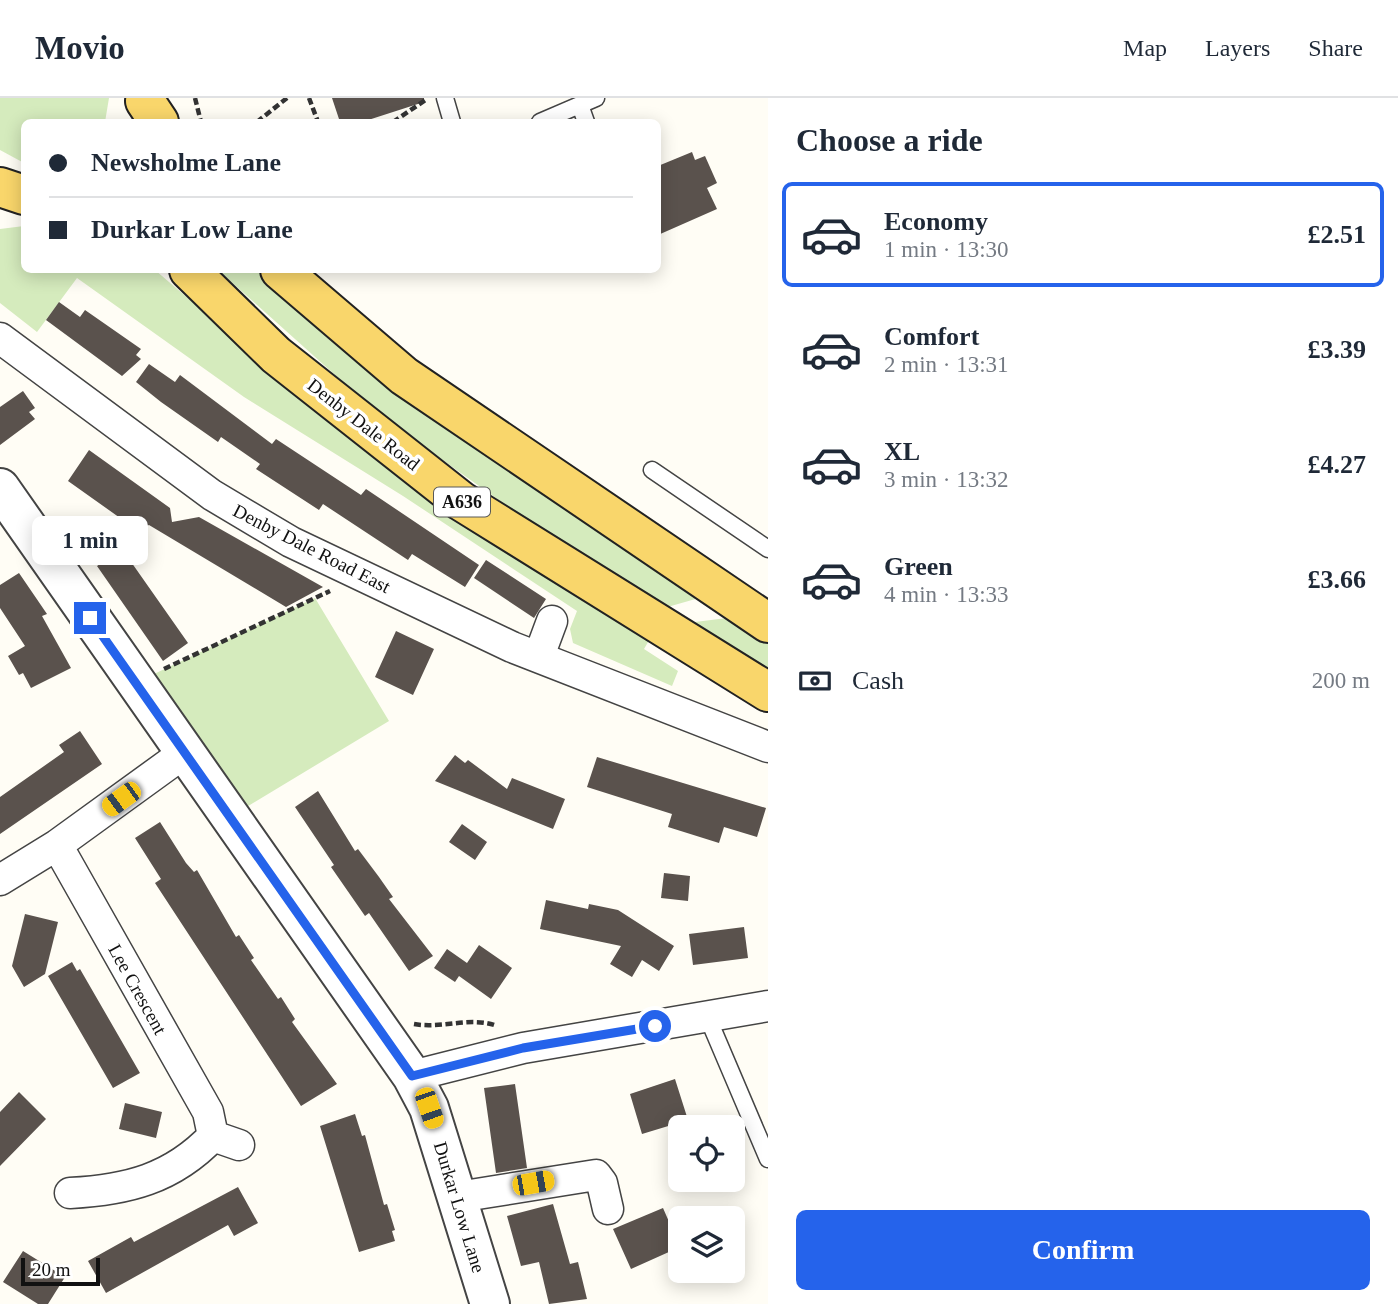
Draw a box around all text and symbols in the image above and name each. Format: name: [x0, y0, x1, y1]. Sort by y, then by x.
text: Movio: [35, 30, 125, 66]
text: Map: [1123, 35, 1167, 61]
text: Layers: [1205, 35, 1270, 61]
text: Share: [1308, 35, 1363, 61]
text: Choose a ride: [796, 122, 983, 158]
text: Newsholme Lane: [91, 148, 281, 177]
icon: car: [800, 203, 863, 266]
text: Economy: [884, 207, 988, 236]
text: Durkar Low Lane: [91, 215, 293, 244]
text: £2.51: [1308, 220, 1366, 249]
text: 1 min · 13:30: [884, 237, 1009, 262]
icon: car: [800, 318, 863, 381]
text: Comfort: [884, 322, 979, 351]
text: £3.39: [1308, 335, 1366, 364]
text: 2 min · 13:31: [884, 352, 1009, 377]
street label: Denby Dale Road: [304, 374, 424, 475]
icon: car: [800, 433, 863, 496]
text: XL: [884, 437, 920, 466]
text: £4.27: [1308, 450, 1366, 479]
text: 3 min · 13:32: [884, 467, 1009, 492]
road number: A636: [434, 488, 490, 516]
street label: Denby Dale Road East: [230, 500, 395, 598]
callout: 1 min: [32, 517, 148, 566]
text: 1 min: [62, 528, 118, 553]
icon: car: [800, 548, 863, 611]
text: Green: [884, 552, 953, 581]
text: £3.66: [1308, 565, 1366, 594]
text: 4 min · 13:33: [884, 582, 1009, 607]
route end: [74, 602, 106, 634]
icon: cash: [796, 662, 834, 700]
text: Cash: [852, 666, 904, 695]
text: 200 m: [1312, 668, 1370, 693]
car: [98, 778, 145, 820]
street label: Lee Crescent: [104, 941, 171, 1039]
route start: [639, 1010, 671, 1042]
car: [413, 1085, 446, 1131]
map controls: [668, 1115, 745, 1283]
button: locate: [668, 1115, 745, 1192]
street label: Durkar Low Lane: [430, 1139, 489, 1275]
car: [511, 1169, 556, 1197]
button: layers: [668, 1206, 745, 1283]
button: Confirm: [796, 1210, 1370, 1290]
scale bar: [21, 1255, 100, 1287]
text: 20 m: [32, 1259, 71, 1280]

